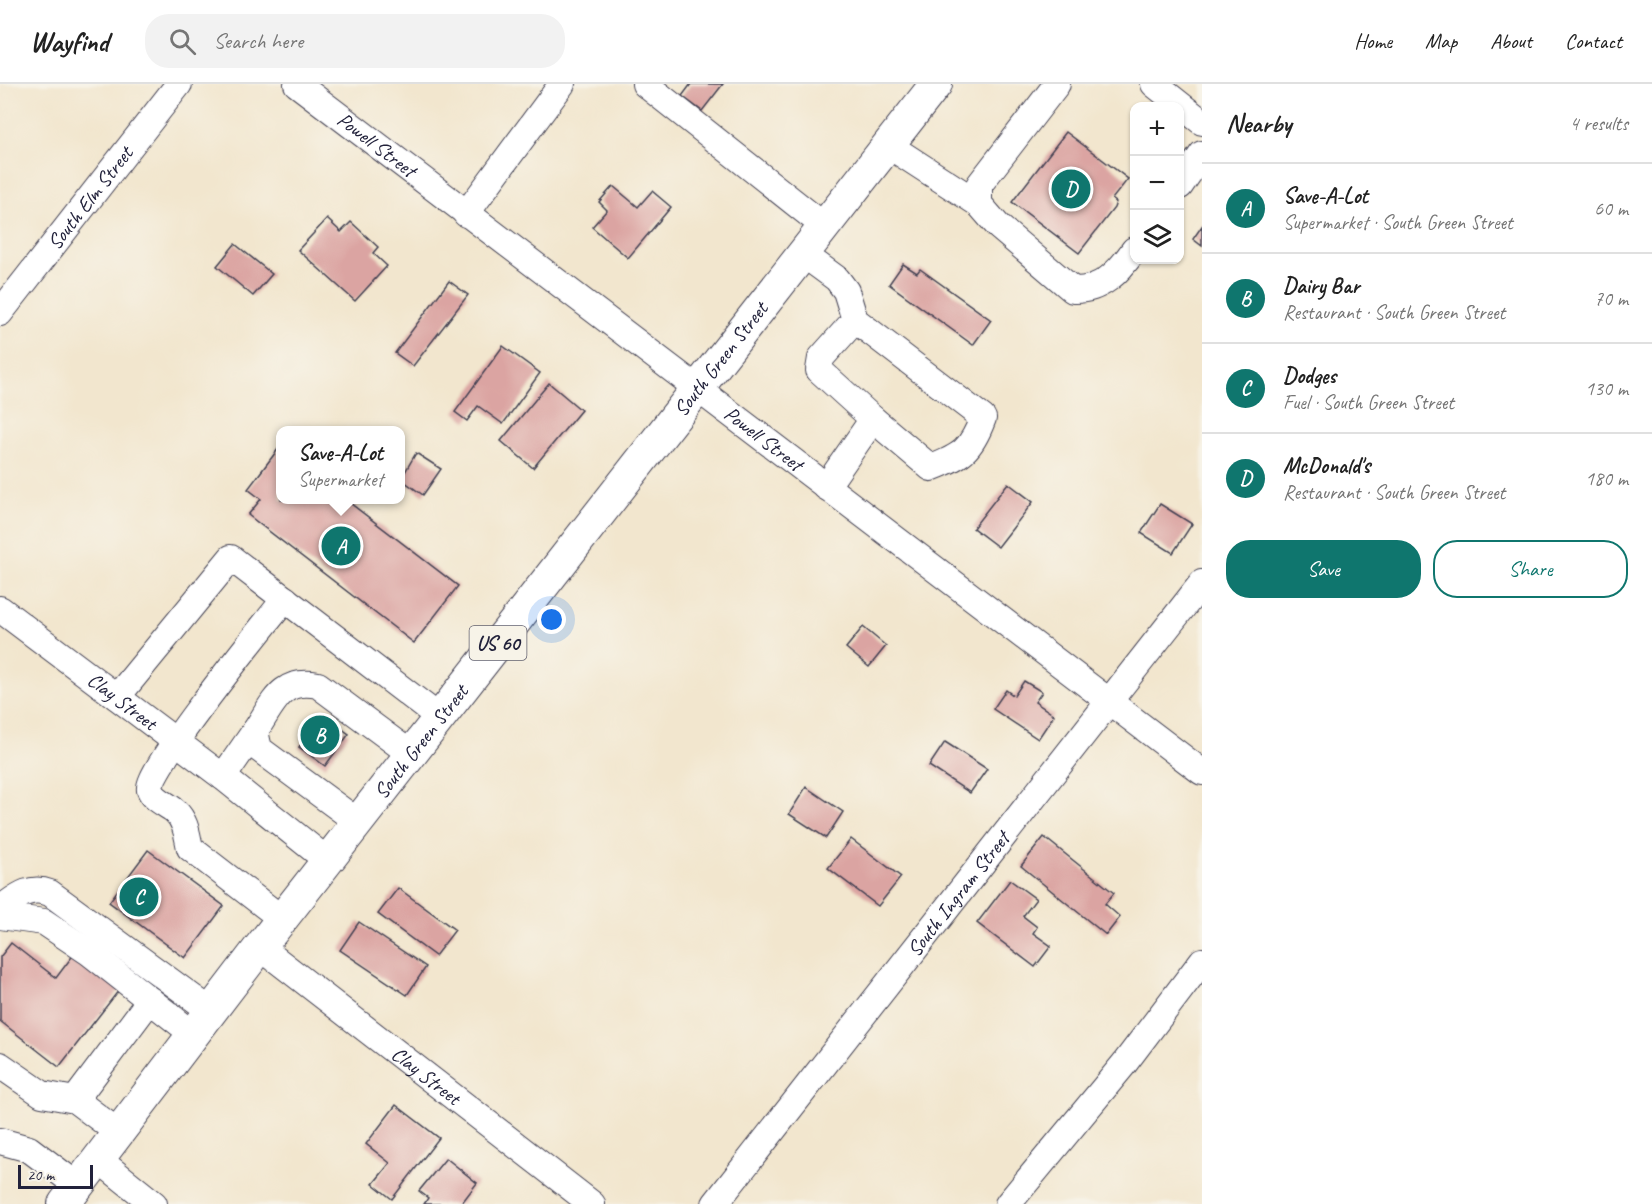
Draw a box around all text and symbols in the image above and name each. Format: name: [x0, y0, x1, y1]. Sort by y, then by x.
search box: [145, 14, 565, 68]
text: Wayfind: [30, 24, 109, 59]
icon: search: [166, 25, 199, 58]
text: Search here: [214, 27, 303, 55]
text: Home: [1354, 28, 1392, 54]
text: Map: [1425, 28, 1457, 54]
text: About: [1490, 28, 1532, 54]
text: Contact: [1565, 28, 1622, 54]
map controls: [1130, 102, 1184, 264]
button: +: [1130, 102, 1184, 156]
street label: Powell Street: [332, 106, 424, 185]
text: Nearby: [1226, 107, 1291, 140]
text: 4 results: [1569, 111, 1628, 136]
street label: South Elm Street: [42, 140, 139, 255]
button: −: [1130, 156, 1184, 210]
pin: D: [1052, 166, 1090, 212]
text: Save-A-Lot: [1283, 182, 1368, 210]
text: A: [1240, 196, 1251, 221]
text: 60 m: [1594, 196, 1628, 221]
button: layers: [1130, 210, 1184, 264]
text: Supermarket · South Green Street: [1283, 210, 1513, 235]
text: Dairy Bar: [1283, 272, 1359, 300]
text: B: [1240, 286, 1251, 311]
text: 70 m: [1594, 286, 1628, 311]
street label: South Green Street: [668, 295, 775, 421]
text: Restaurant · South Green Street: [1283, 300, 1505, 325]
text: Dodges: [1283, 362, 1336, 390]
text: C: [1241, 376, 1250, 401]
text: 130 m: [1585, 376, 1628, 401]
text: Fuel · South Green Street: [1283, 390, 1454, 415]
street label: Powell Street: [719, 400, 810, 479]
popup: [276, 426, 405, 504]
text: Save-A-Lot: [298, 439, 383, 467]
text: McDonald's: [1283, 452, 1370, 480]
text: D: [1240, 466, 1251, 491]
text: 180 m: [1585, 466, 1628, 491]
text: Supermarket: [298, 467, 383, 492]
text: Restaurant · South Green Street: [1283, 480, 1505, 505]
pin: A: [322, 524, 360, 568]
button: Save: [1226, 540, 1421, 598]
button: Share: [1433, 540, 1628, 598]
your location: [537, 605, 566, 634]
road number: US 60: [470, 626, 526, 660]
street label: Clay Street: [82, 666, 164, 737]
street label: South Green Street: [368, 678, 475, 804]
pin: B: [300, 712, 340, 758]
street label: South Ingram Street: [901, 824, 1017, 962]
pin: C: [120, 874, 158, 920]
street label: Clay Street: [386, 1041, 467, 1112]
scale bar: [18, 1162, 93, 1190]
text: 20 m: [27, 1165, 54, 1185]

